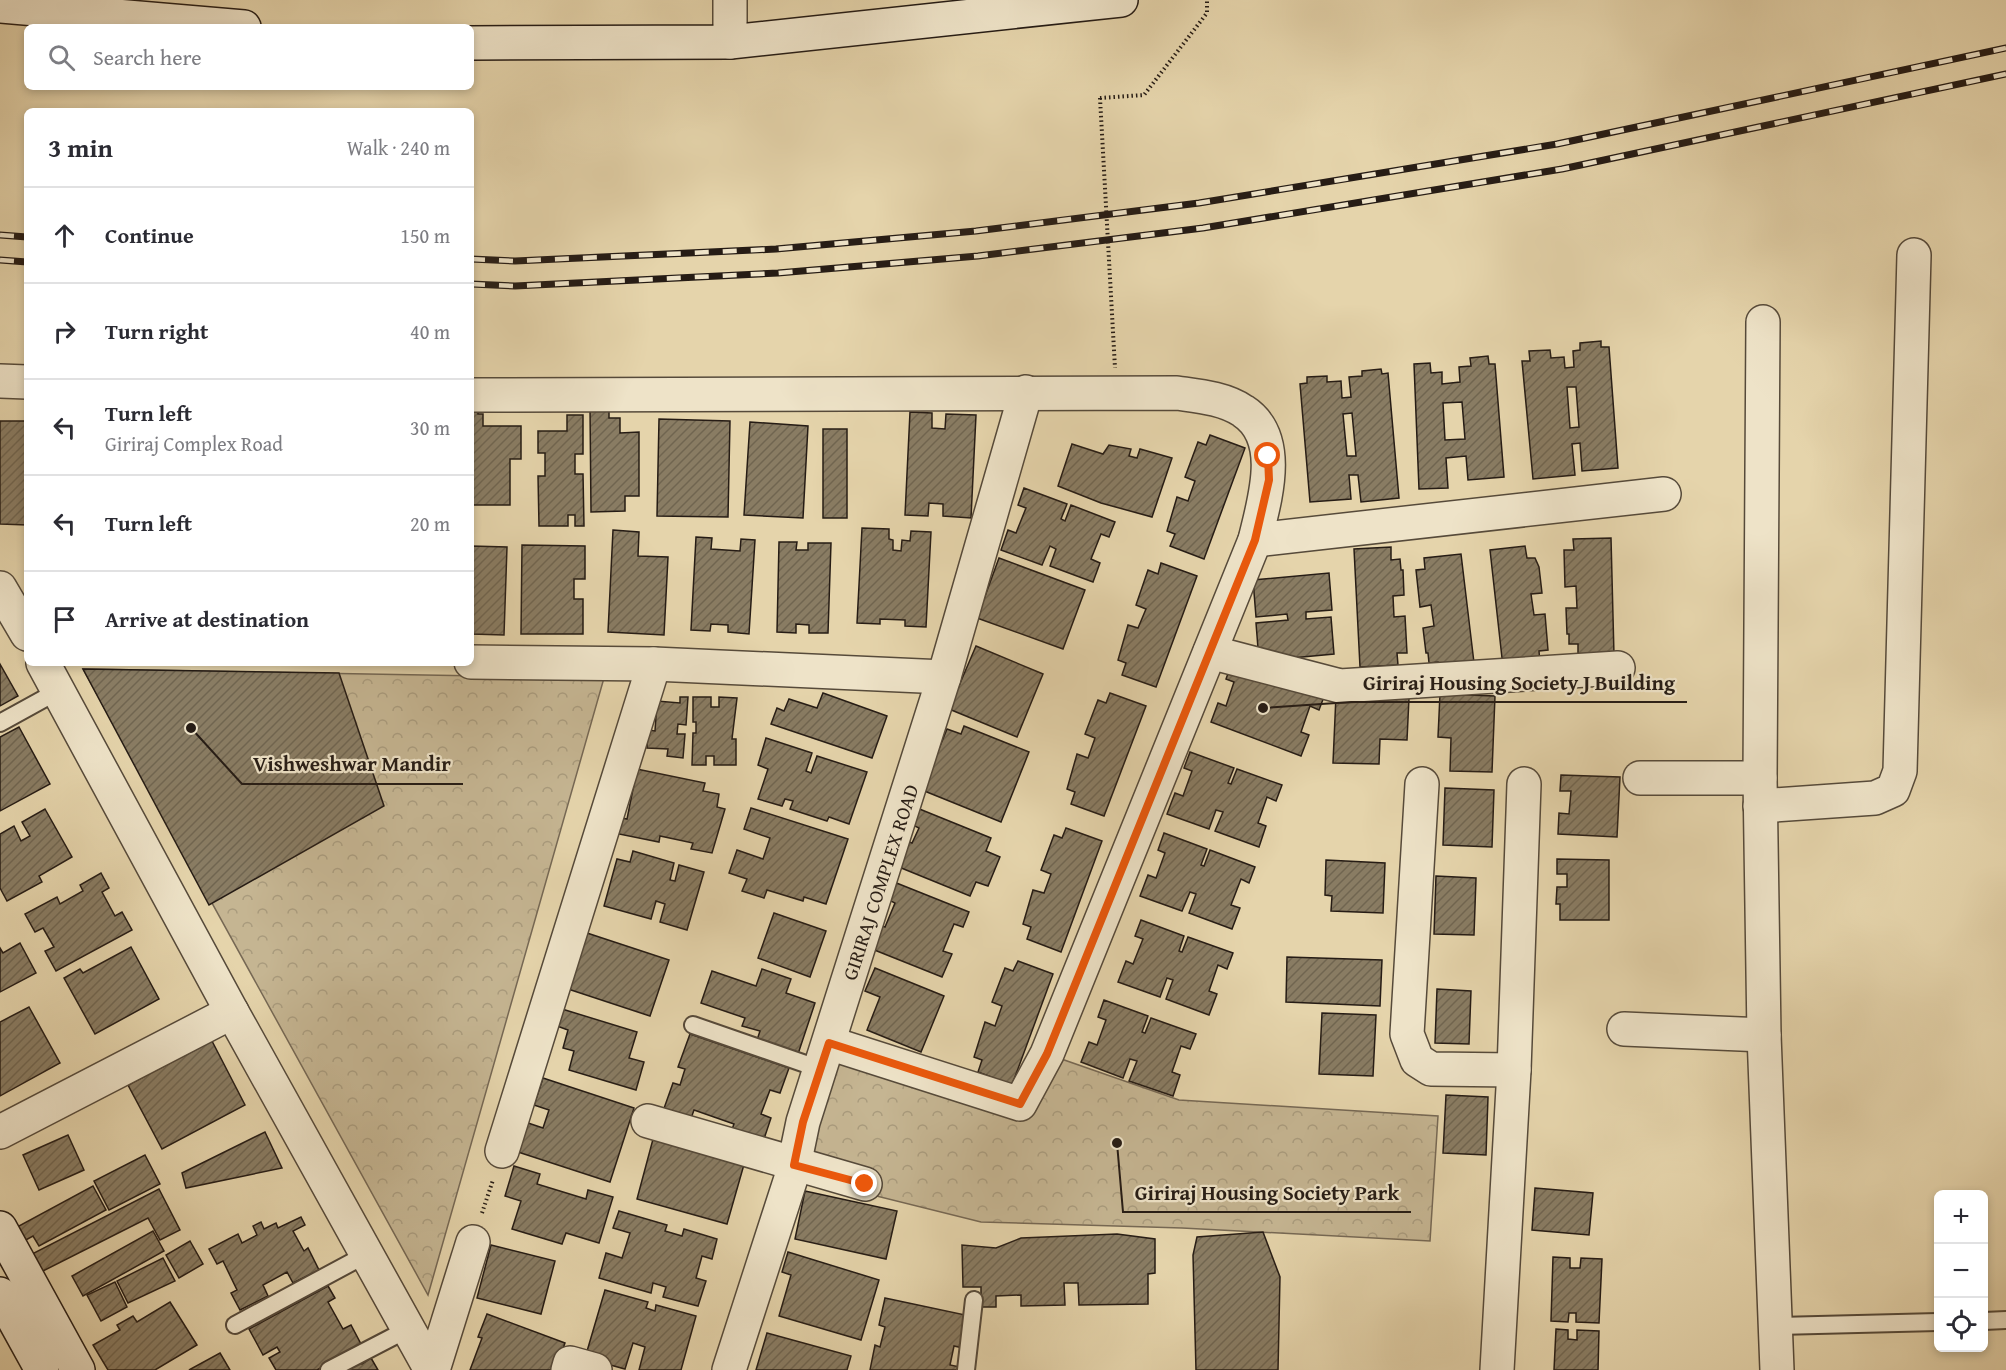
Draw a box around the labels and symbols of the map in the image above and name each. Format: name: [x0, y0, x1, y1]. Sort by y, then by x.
route start: [1254, 442, 1280, 468]
callout: Giriraj Housing Society J Building: [1351, 663, 1687, 702]
text: Giriraj Housing Society J Building: [1363, 667, 1676, 698]
callout: Vishweshwar Mandir: [242, 745, 463, 784]
text: Vishweshwar Mandir: [253, 748, 451, 779]
street label: GIRIRAJ COMPLEX ROAD: [835, 780, 925, 984]
route end: [851, 1170, 877, 1196]
callout: Giriraj Housing Society Park: [1123, 1173, 1411, 1212]
text: Giriraj Housing Society Park: [1135, 1177, 1400, 1208]

